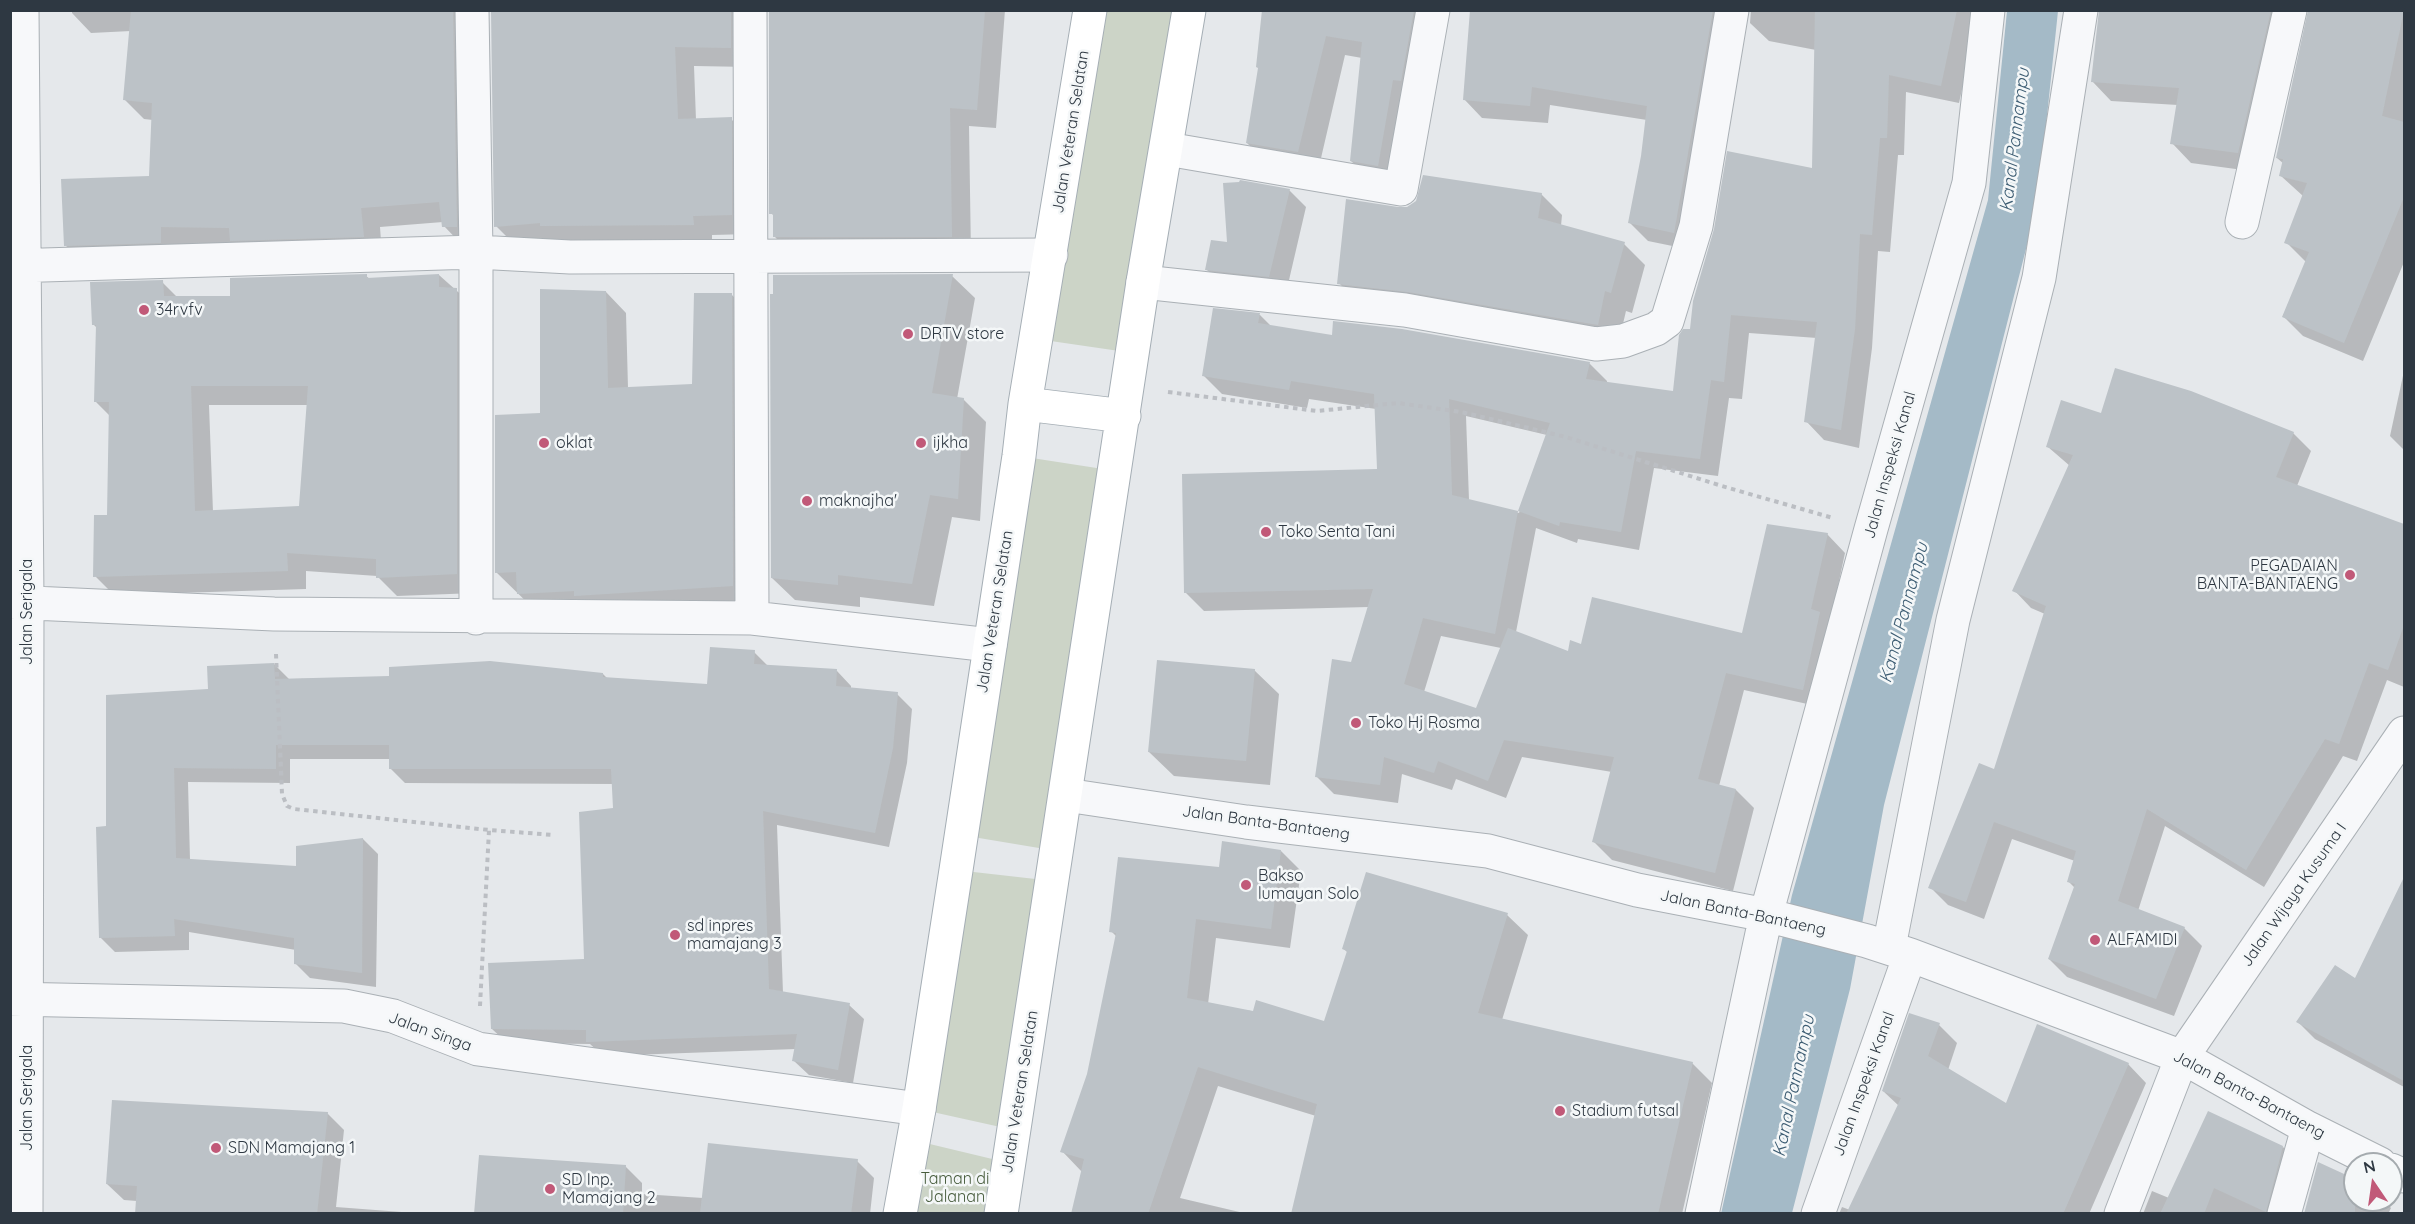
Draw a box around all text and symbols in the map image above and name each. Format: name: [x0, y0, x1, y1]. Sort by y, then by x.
street label: Jalan Veteran Selatan: [1049, 49, 1093, 215]
water label: Kanal Pannampu: [1995, 67, 2035, 213]
place label: 34rvfv: [156, 300, 203, 320]
marker: 34rvfv: [137, 303, 151, 317]
place label: DRTV store: [920, 324, 1004, 344]
marker: DRTV store: [901, 327, 915, 341]
street label: Jalan Inspeksi Kanal: [1860, 389, 1920, 541]
place label: oklat: [556, 433, 593, 453]
place label: ijkha: [933, 433, 968, 453]
marker: oklat: [537, 436, 551, 450]
marker: ijkha: [914, 436, 928, 450]
place label: maknajha': [819, 491, 897, 511]
marker: maknajha': [800, 494, 814, 508]
place label: Toko Senta Tani: [1278, 522, 1395, 542]
marker: Toko Senta Tani: [1259, 525, 1273, 539]
street label: Jalan Veteran Selatan: [973, 529, 1017, 695]
water label: Kanal Pannampu: [1875, 541, 1933, 685]
place label: PEGADAIAN BANTA-BANTAENG: [2197, 556, 2338, 594]
street label: Jalan Serigala: [17, 559, 37, 665]
marker: PEGADAIAN BANTA-BANTAENG: [2343, 568, 2357, 582]
place label: Toko Hj Rosma: [1368, 713, 1480, 733]
marker: Toko Hj Rosma: [1349, 716, 1363, 730]
street label: Jalan Banta-Bantaeng: [1181, 802, 1351, 844]
street label: Jalan Wijaya Kusuma I: [2237, 820, 2351, 970]
place label: Bakso lumayan Solo: [1258, 866, 1359, 904]
marker: Bakso lumayan Solo: [1239, 878, 1253, 892]
street label: Jalan Banta-Bantaeng: [1658, 886, 1828, 940]
place label: sd inpres mamajang 3: [687, 916, 782, 954]
marker: sd inpres mamajang 3: [668, 928, 682, 942]
place label: ALFAMIDI: [2107, 930, 2177, 950]
marker: ALFAMIDI: [2088, 933, 2102, 947]
street label: Jalan Singa: [386, 1008, 474, 1056]
street label: Jalan Veteran Selatan: [998, 1009, 1042, 1175]
street label: Jalan Inspeksi Kanal: [1829, 1009, 1899, 1159]
water label: Kanal Pannampu: [1768, 1013, 1820, 1159]
street label: Jalan Serigala: [17, 1045, 37, 1151]
street label: Jalan Banta-Bantaeng: [2170, 1047, 2328, 1143]
place label: Stadium futsal: [1572, 1101, 1679, 1121]
marker: Stadium futsal: [1553, 1104, 1567, 1118]
place label: SDN Mamajang 1: [228, 1138, 355, 1158]
marker: SDN Mamajang 1: [209, 1141, 223, 1155]
north arrow: [2343, 1152, 2403, 1212]
text: N: [2361, 1155, 2377, 1177]
park label: Taman di Jalanan: [921, 1169, 989, 1207]
place label: SD Inp. Mamajang 2: [562, 1170, 656, 1208]
marker: SD Inp. Mamajang 2: [543, 1182, 557, 1196]

